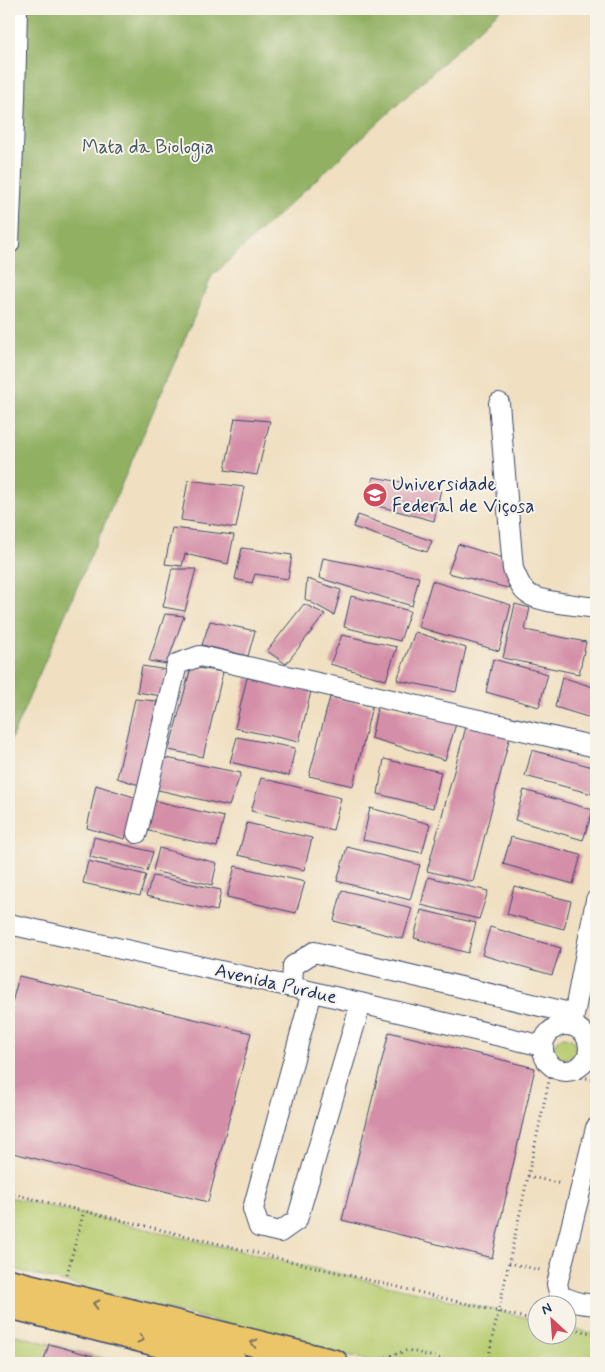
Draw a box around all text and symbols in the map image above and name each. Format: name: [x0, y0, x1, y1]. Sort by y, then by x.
park label: Mata da Biologia: [82, 135, 214, 162]
place label: Universidade Federal de Viçosa: [392, 472, 534, 519]
school or university icon: Universidade Federal de Viçosa: [362, 482, 388, 508]
street label: Avenida Purdue: [212, 958, 340, 1010]
north arrow: [528, 1294, 578, 1344]
text: N: [539, 1299, 555, 1319]
one-way arrow: [92, 1300, 100, 1310]
one-way arrow: [136, 1333, 145, 1344]
one-way arrow: [249, 1338, 258, 1349]

